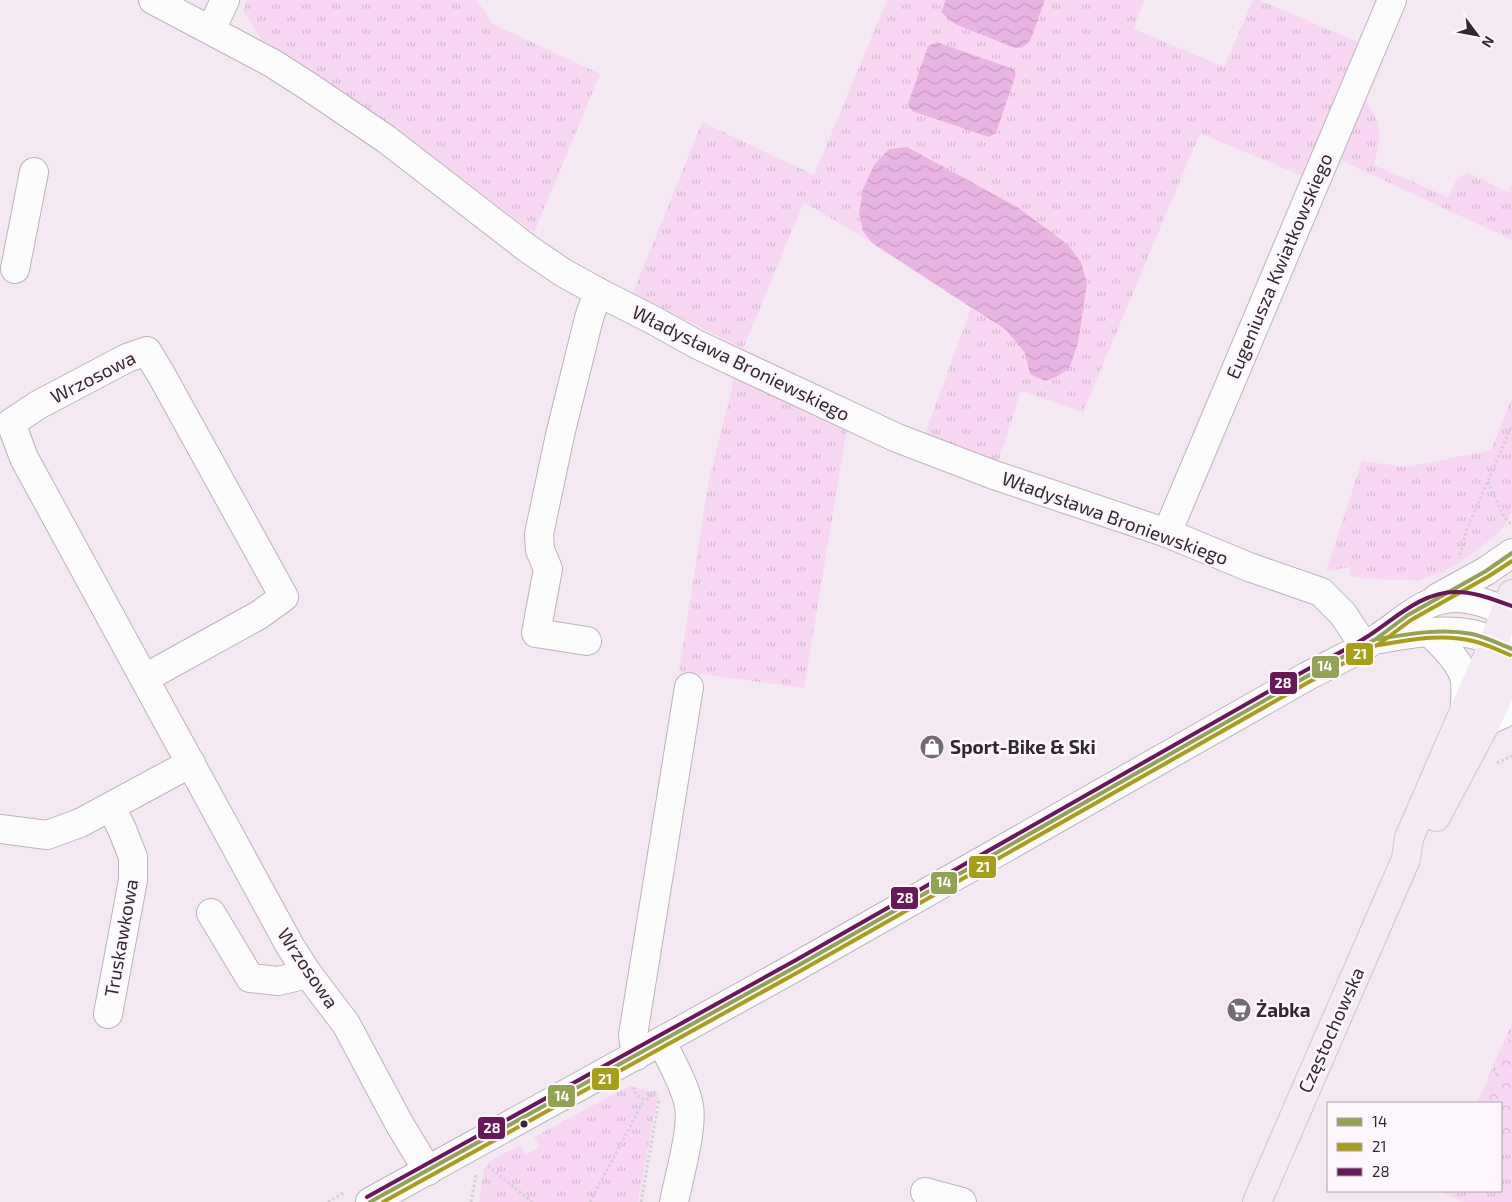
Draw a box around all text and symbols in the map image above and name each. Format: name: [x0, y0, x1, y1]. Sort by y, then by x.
north arrow: [1452, 10, 1502, 60]
text: N: [1479, 33, 1498, 51]
street label: Eugeniusza Kwiatkowskiego: [1220, 149, 1337, 382]
street label: Władysława Broniewskiego: [629, 300, 854, 425]
street label: Wrzosowa: [46, 345, 139, 408]
street label: Władysława Broniewskiego: [999, 466, 1232, 569]
line badge: 21: [1345, 642, 1374, 666]
text: 21: [1353, 645, 1367, 662]
line badge: 14: [1311, 655, 1340, 679]
text: 14: [1318, 657, 1333, 674]
line badge: 28: [1269, 671, 1298, 695]
text: 28: [1275, 674, 1291, 691]
shop icon: Sport-Bike & Ski: [919, 734, 945, 760]
place label: Sport-Bike & Ski: [950, 735, 1096, 758]
line badge: 21: [968, 855, 997, 879]
text: 21: [976, 858, 990, 875]
line badge: 14: [930, 871, 958, 895]
text: 14: [937, 873, 952, 890]
street label: Truskawkowa: [99, 877, 142, 999]
line badge: 28: [890, 886, 919, 910]
text: 28: [897, 889, 913, 906]
street label: Wrzosowa: [273, 923, 344, 1012]
street label: Częstochowska: [1293, 964, 1368, 1096]
supermarket icon: Żabka: [1226, 997, 1252, 1023]
place label: Żabka: [1256, 998, 1311, 1021]
line badge: 21: [591, 1067, 620, 1091]
text: 21: [598, 1070, 612, 1087]
line badge: 14: [547, 1084, 576, 1108]
text: 14: [555, 1087, 570, 1104]
legend: [1327, 1102, 1502, 1192]
text: 14: [1372, 1112, 1387, 1130]
line badge: 28: [477, 1116, 506, 1140]
text: 28: [484, 1119, 500, 1136]
unlabelled marker: [519, 1119, 529, 1129]
text: 21: [1372, 1137, 1386, 1155]
text: 28: [1372, 1162, 1390, 1180]

